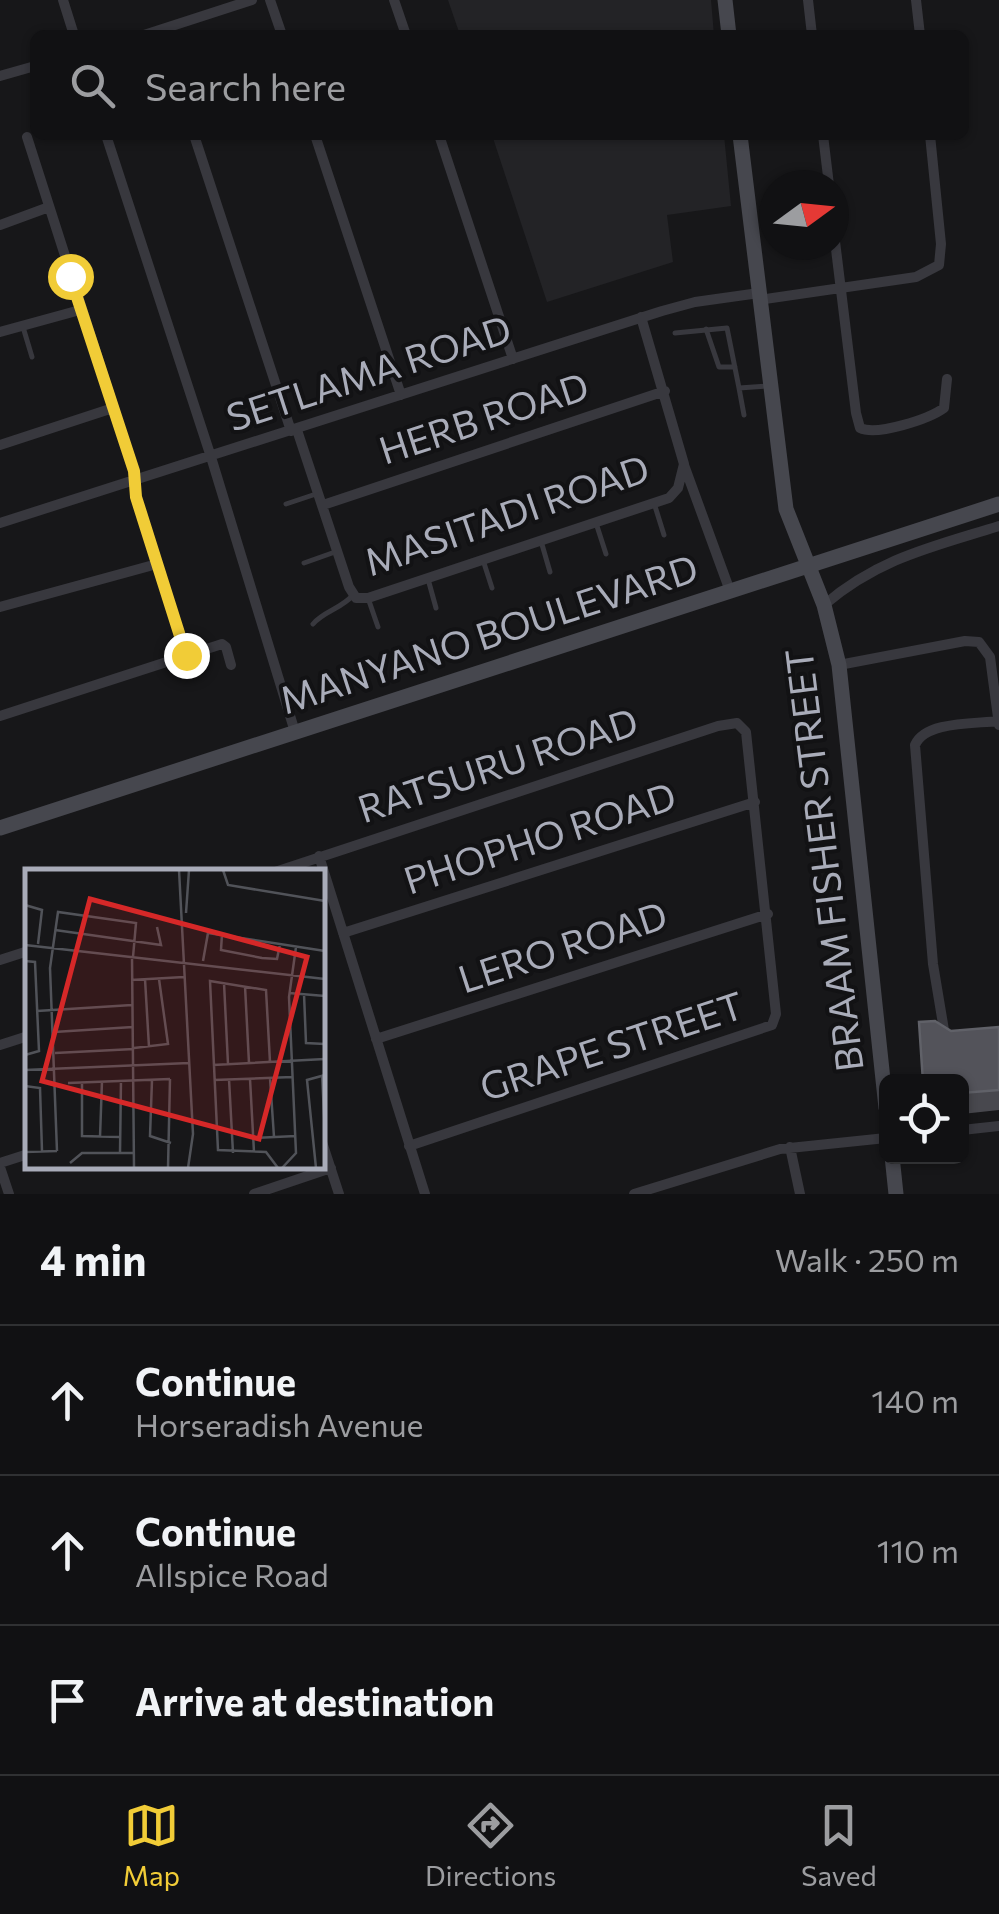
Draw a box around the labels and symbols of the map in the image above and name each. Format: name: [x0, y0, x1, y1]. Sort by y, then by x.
north arrow: [759, 170, 849, 260]
route start: [48, 254, 94, 300]
street label: SETLAMA ROAD: [220, 304, 516, 440]
street label: HERB ROAD: [373, 361, 594, 473]
street label: MASITADI ROAD: [358, 443, 655, 584]
street label: MANYANO BOULEVARD: [273, 543, 703, 722]
route end: [164, 633, 210, 679]
street label: BRAAM FISHER STREET: [773, 646, 872, 1074]
street label: RATSURU ROAD: [351, 696, 643, 831]
street label: PHOPHO ROAD: [397, 771, 681, 903]
inset map: [25, 869, 325, 1169]
street label: LERO ROAD: [452, 890, 672, 1001]
street label: GRAPE STREET: [474, 980, 749, 1109]

